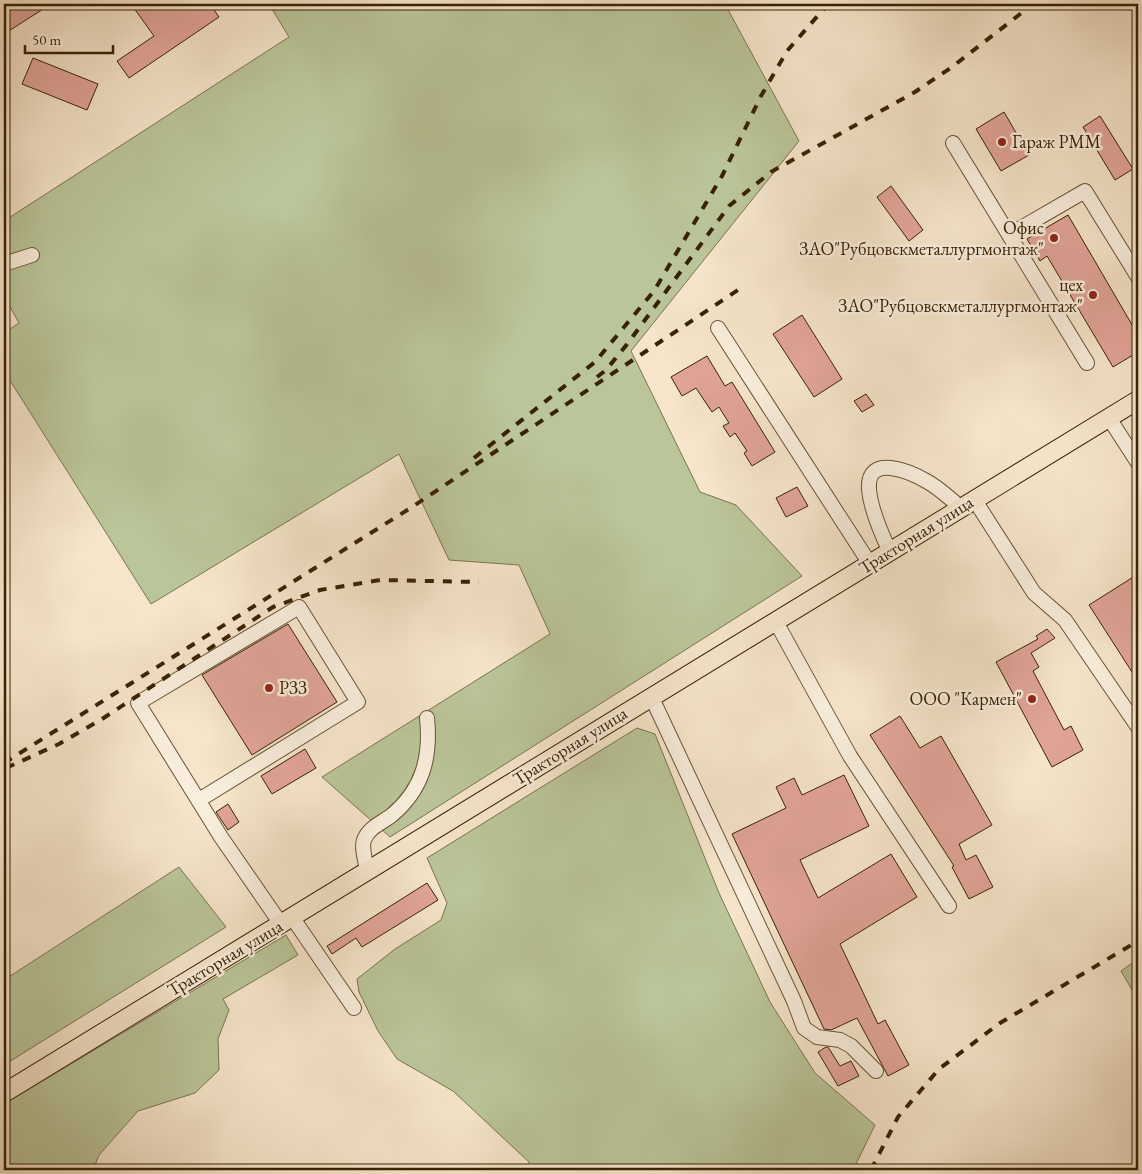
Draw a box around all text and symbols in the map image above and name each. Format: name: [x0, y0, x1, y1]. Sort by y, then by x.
scale bar: [25, 22, 112, 54]
text: 50 m: [32, 30, 61, 49]
place label: Гараж РММ: [1012, 130, 1101, 153]
marker: Гараж РММ: [996, 136, 1008, 148]
place label: Офис ЗАО"Рубцовскметаллургмонтаж": [799, 216, 1044, 260]
marker: Офис ЗАО"Рубцовскметаллургмонтаж": [1048, 232, 1060, 244]
place label: цех ЗАО"Рубцовскметаллургмонтаж": [838, 273, 1083, 317]
marker: цех ЗАО"Рубцовскметаллургмонтаж": [1087, 289, 1099, 301]
street label: Тракторная улица: [854, 490, 978, 579]
place label: РЗЗ: [279, 676, 307, 699]
marker: РЗЗ: [263, 682, 275, 694]
place label: ООО "Кармен": [909, 687, 1022, 710]
marker: ООО "Кармен": [1026, 693, 1038, 705]
street label: Тракторная улица: [508, 701, 632, 790]
street label: Тракторная улица: [163, 914, 287, 1001]

